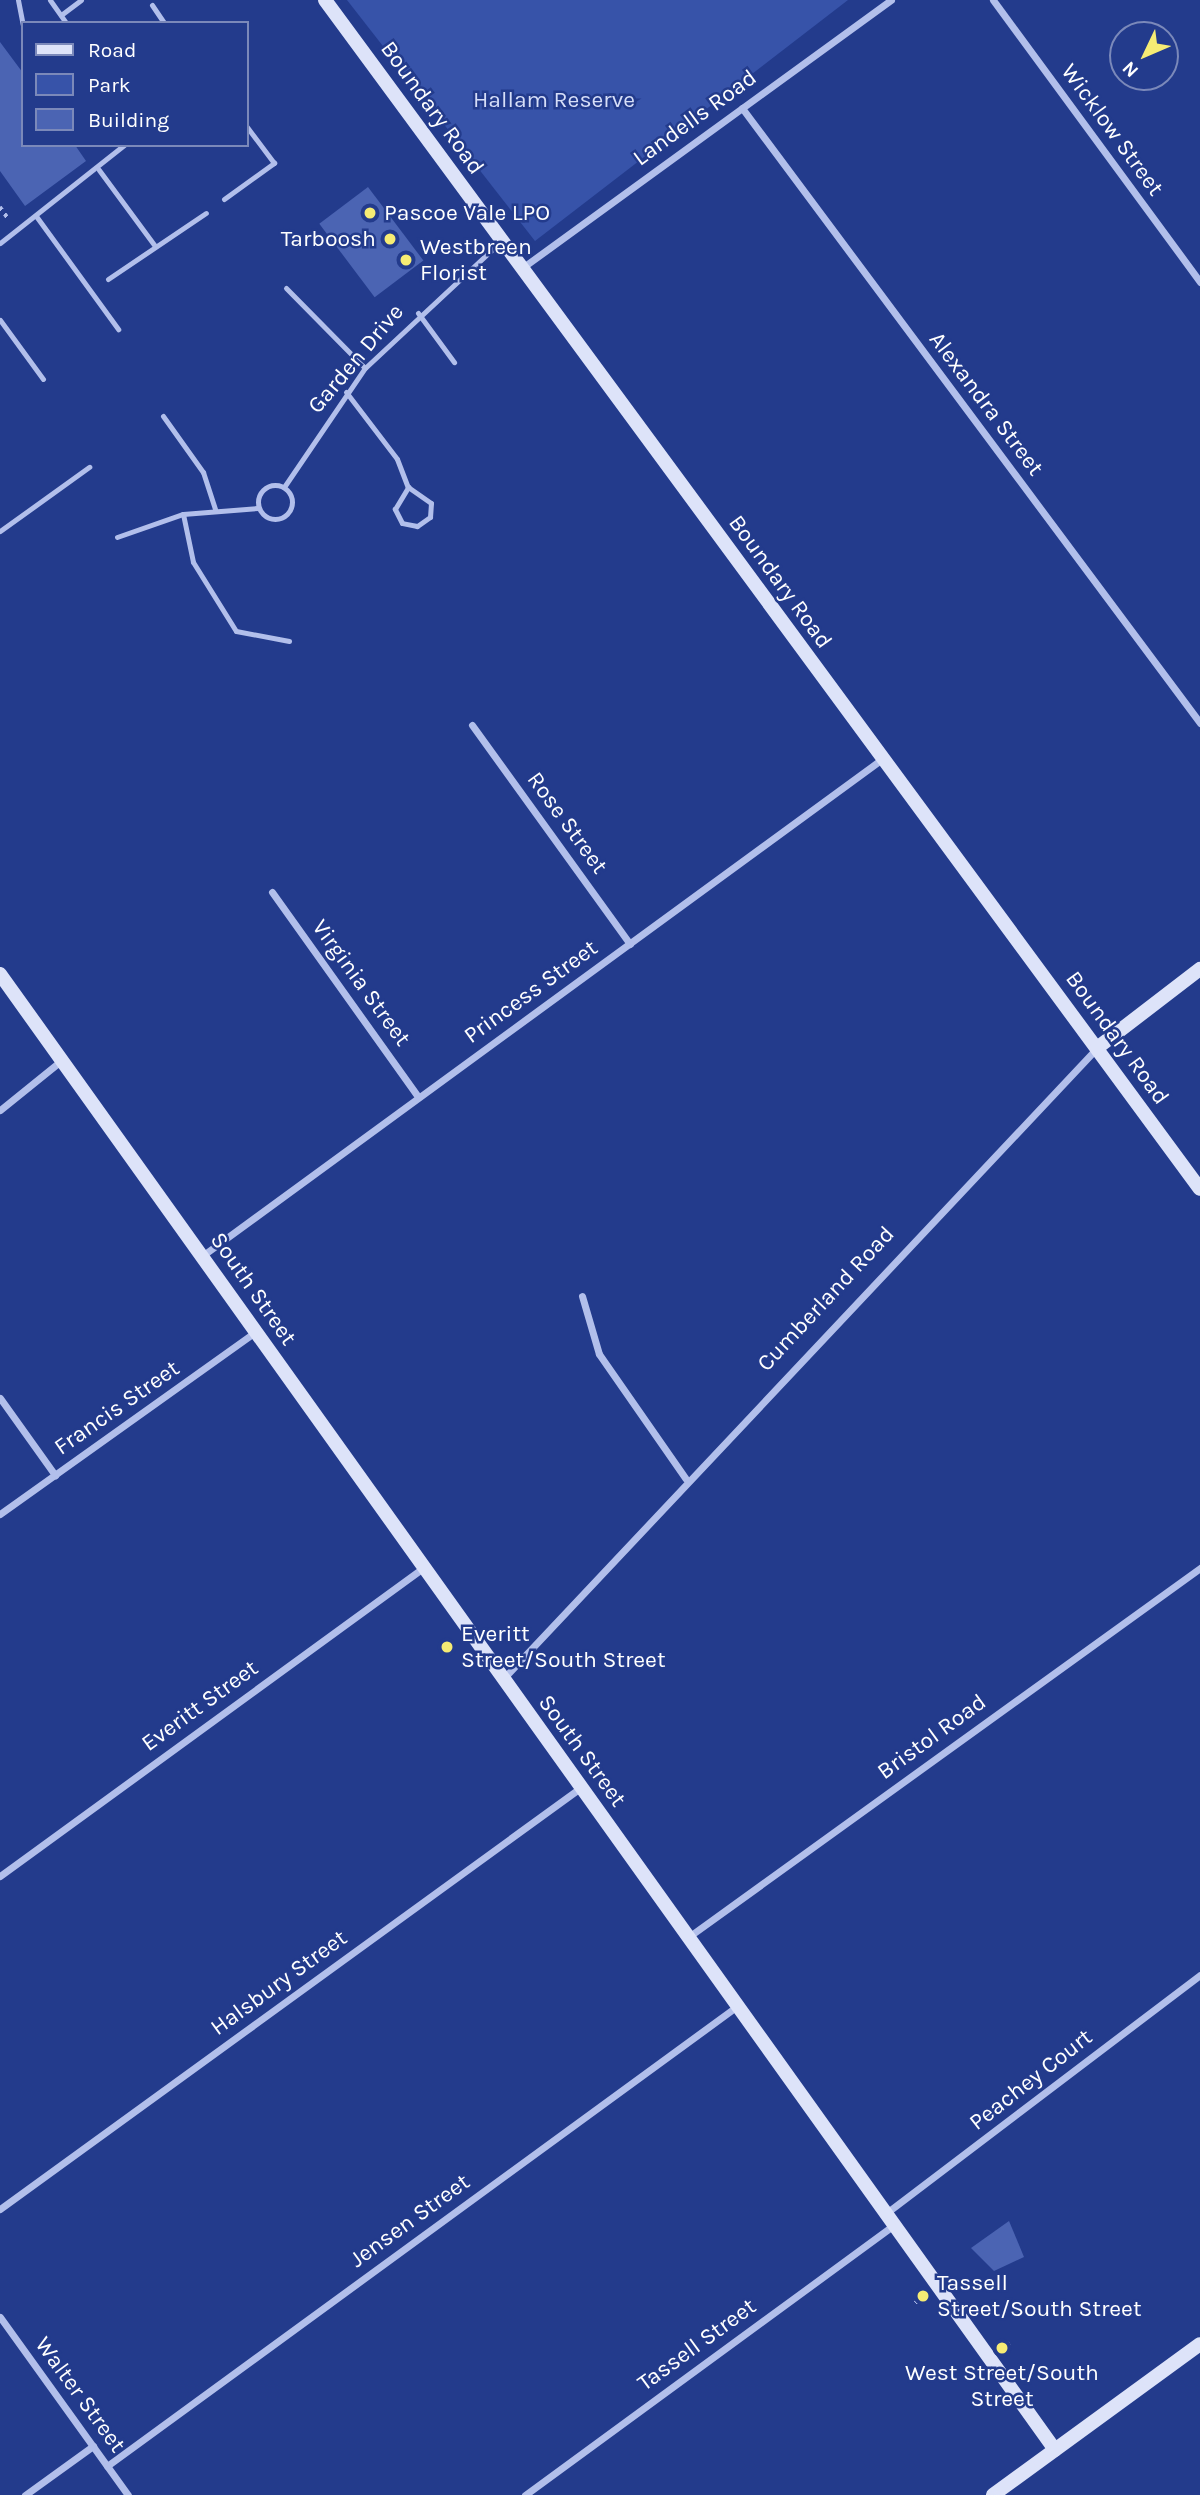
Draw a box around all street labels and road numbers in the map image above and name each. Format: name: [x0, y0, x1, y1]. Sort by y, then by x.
street label: Boundary Road: [374, 36, 490, 180]
street label: Wicklow Street: [1055, 59, 1169, 201]
street label: Landells Road: [628, 64, 762, 172]
street label: Garden Drive: [302, 299, 410, 419]
street label: Alexandra Street: [923, 327, 1049, 481]
street label: Boundary Road: [722, 510, 838, 654]
street label: Rose Street: [521, 767, 613, 879]
street label: Virginia Street: [306, 914, 416, 1052]
street label: Princess Street: [459, 934, 603, 1050]
street label: Boundary Road: [1059, 966, 1175, 1110]
street label: Cumberland Road: [752, 1221, 900, 1377]
street label: South Street: [204, 1227, 302, 1351]
street label: Francis Street: [49, 1355, 185, 1461]
street label: Everitt Street: [136, 1654, 264, 1758]
street label: Bristol Road: [872, 1688, 992, 1786]
street label: South Street: [532, 1690, 632, 1812]
street label: Halsbury Street: [205, 1924, 353, 2042]
street label: Peachey Court: [964, 2023, 1098, 2137]
street label: Jensen Street: [345, 2168, 475, 2274]
street label: Tassell Street: [632, 2293, 762, 2397]
street label: Walter Street: [29, 2332, 131, 2458]

